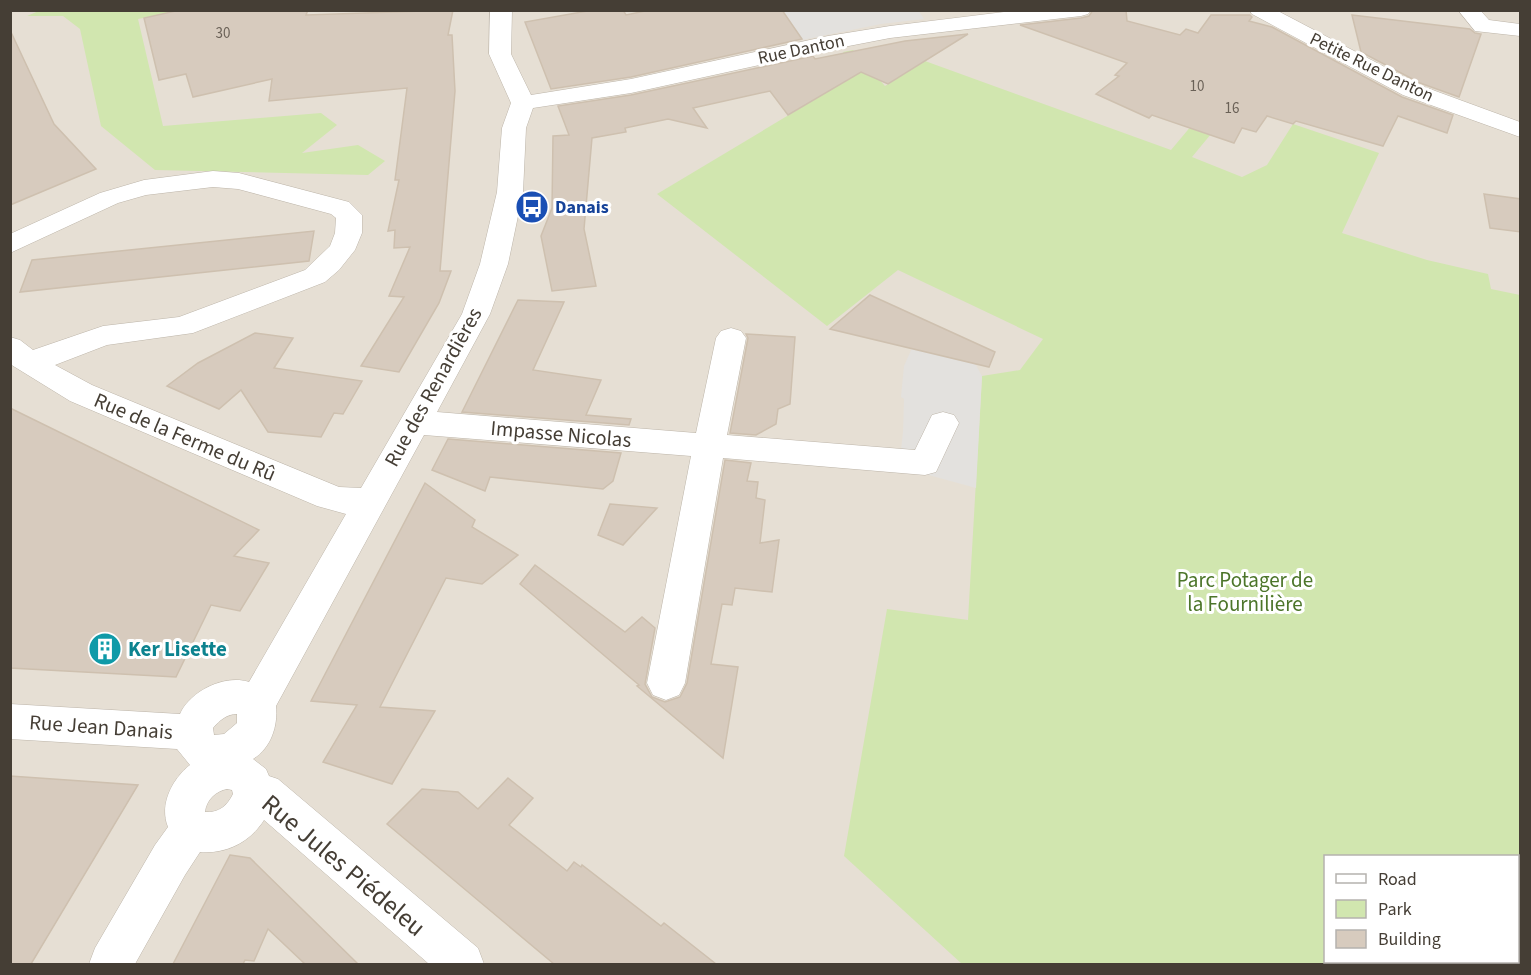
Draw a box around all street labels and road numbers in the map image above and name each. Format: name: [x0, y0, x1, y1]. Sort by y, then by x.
street label: Petite Rue Danton: [1305, 27, 1438, 108]
street label: Rue Danton: [755, 28, 847, 71]
street label: Rue des Renardières: [377, 302, 489, 472]
street label: Rue de la Ferme du Rû: [89, 385, 281, 489]
street label: Impasse Nicolas: [489, 413, 633, 455]
street label: Rue Jean Danais: [28, 707, 174, 747]
street label: Rue Jules Piédeleu: [254, 786, 434, 945]

